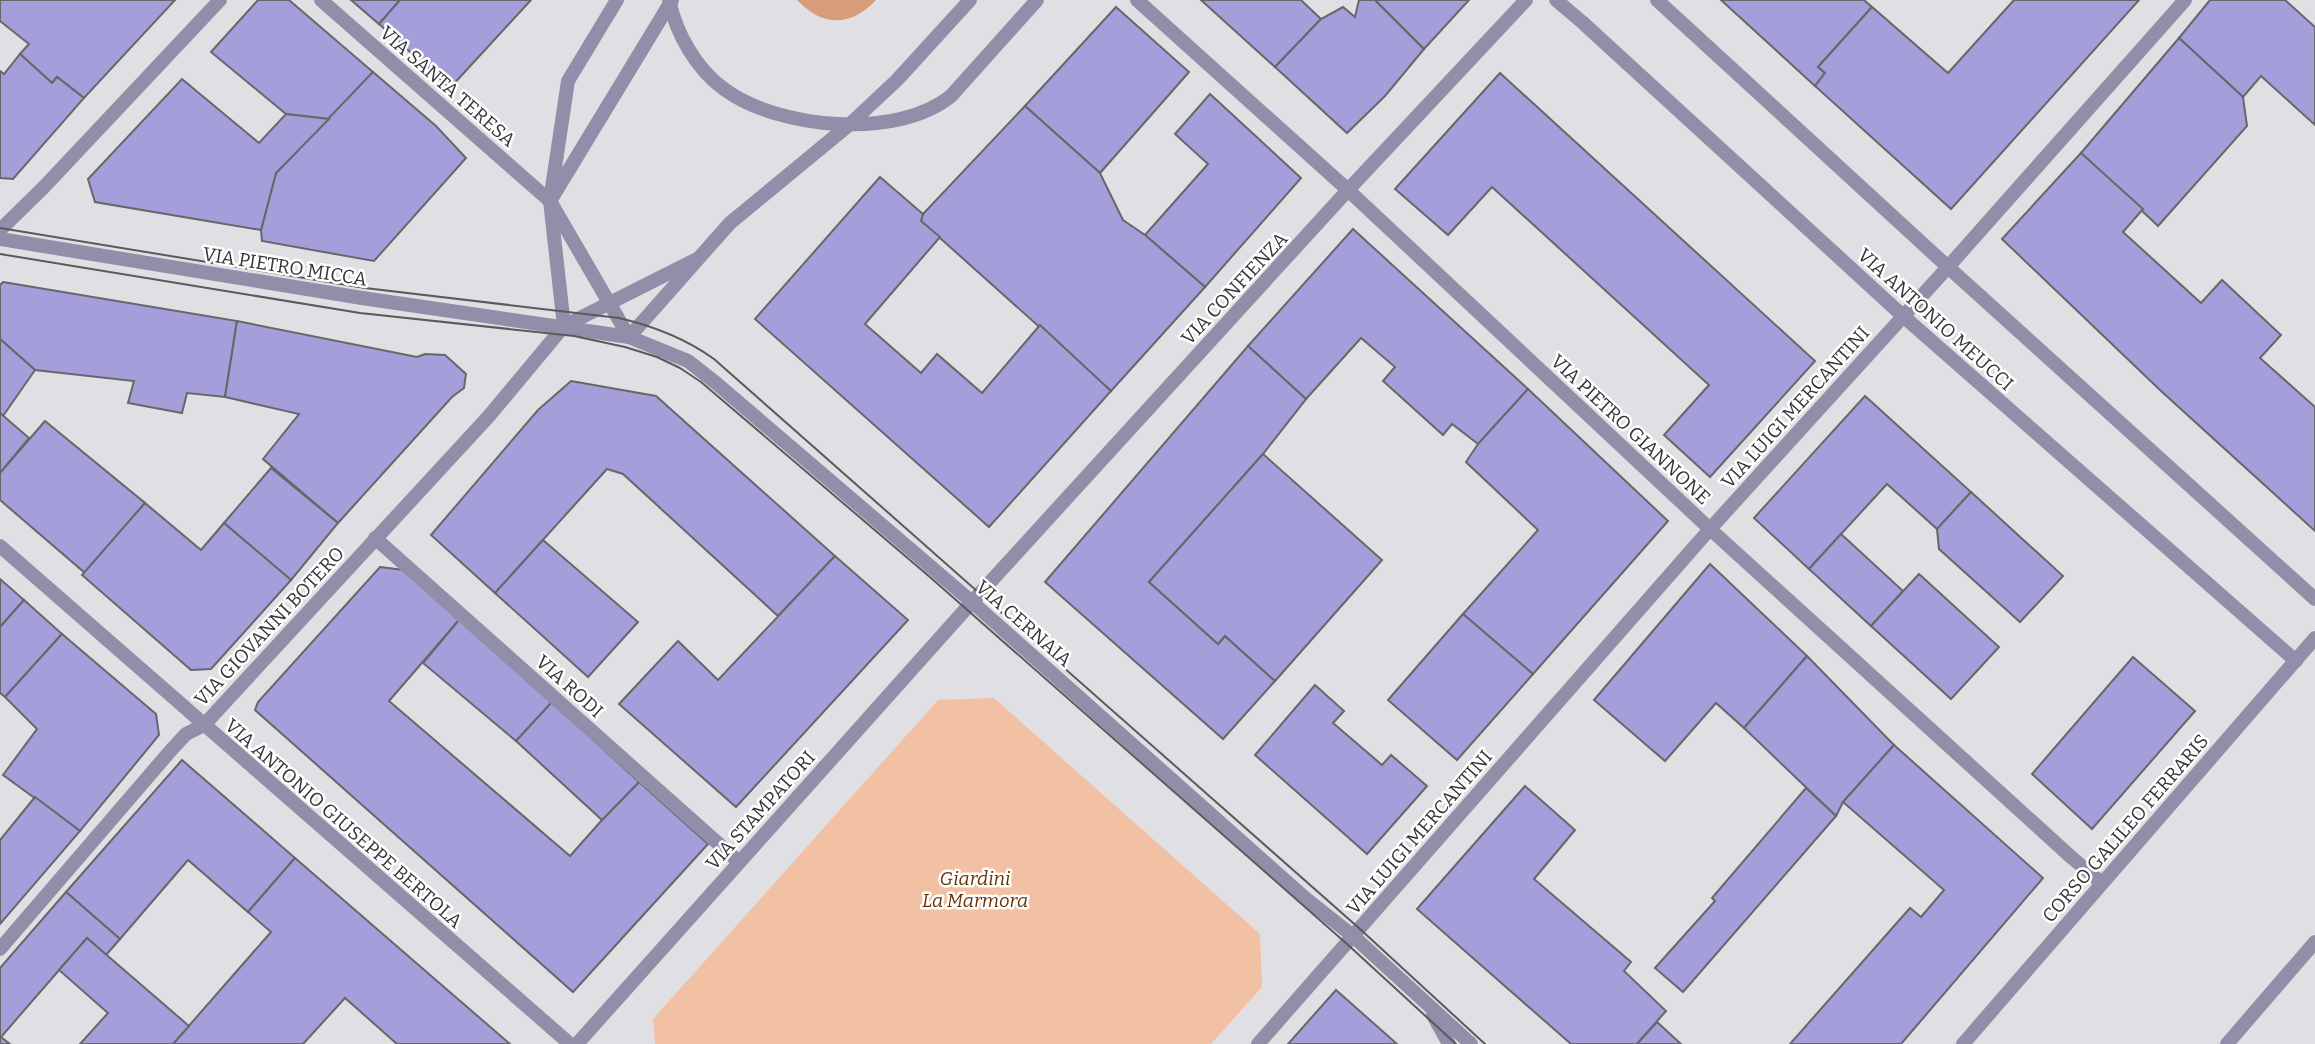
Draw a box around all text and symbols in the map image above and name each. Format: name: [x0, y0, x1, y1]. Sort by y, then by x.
street label: VIA SANTA TERESA: [375, 21, 521, 152]
street label: VIA CONFIENZA: [1176, 227, 1293, 349]
street label: VIA PIETRO MICCA: [201, 242, 369, 291]
street label: VIA ANTONIO MEUCCI: [1853, 243, 2018, 395]
street label: VIA LUIGI MERCANTINI: [1716, 322, 1874, 493]
street label: VIA PIETRO GIANNONE: [1546, 349, 1715, 509]
street label: VIA GIOVANNI BOTERO: [190, 542, 349, 711]
street label: VIA CERNAIA: [971, 575, 1077, 672]
street label: VIA RODI: [531, 650, 608, 723]
street label: VIA ANTONIO GIUSEPPE BERTOLA: [220, 714, 467, 933]
street label: CORSO GALILEO FERRARIS: [2037, 730, 2213, 927]
street label: VIA LUIGI MERCANTINI: [1342, 745, 1497, 919]
street label: VIA STAMPATORI: [701, 746, 820, 875]
park label: Giardini La Marmora: [922, 867, 1028, 912]

